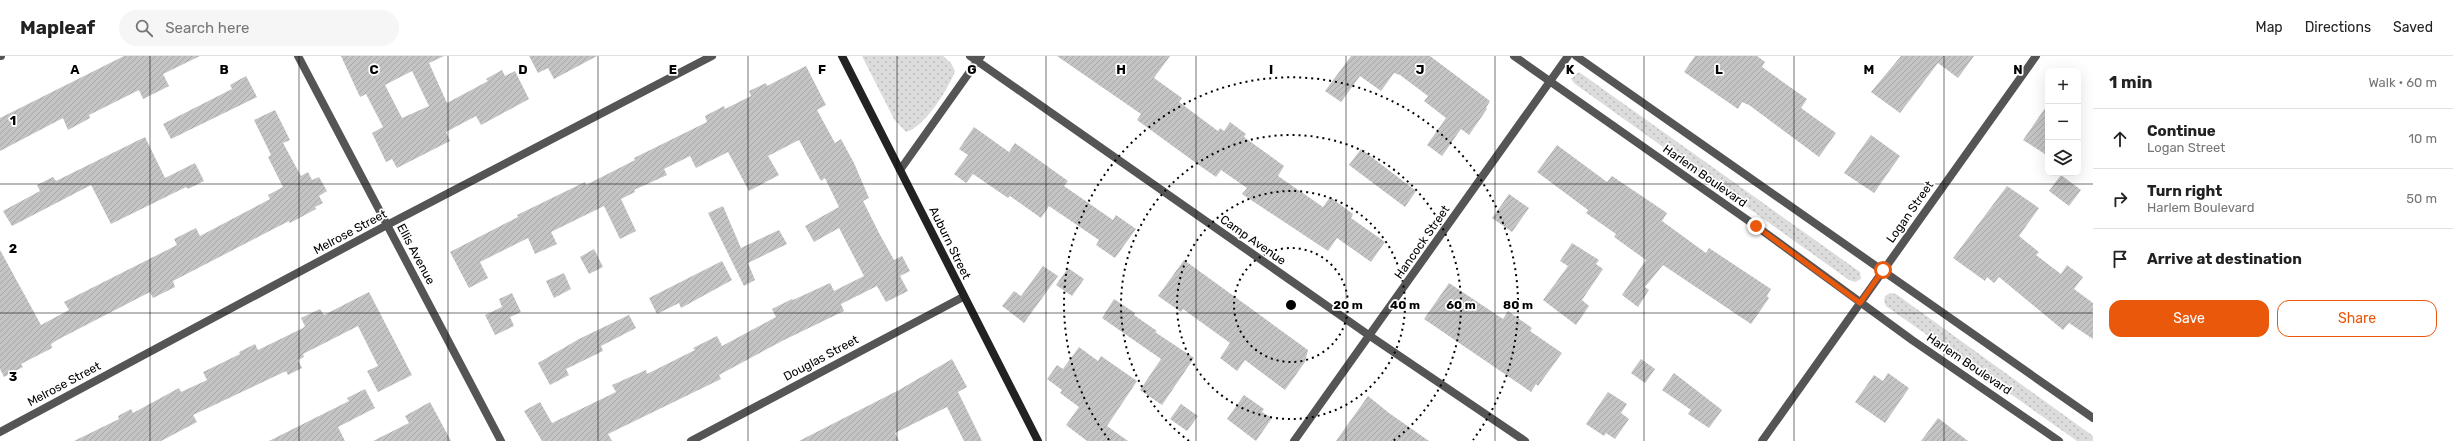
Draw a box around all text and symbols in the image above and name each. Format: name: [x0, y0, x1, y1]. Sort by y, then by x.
search box: [119, 10, 399, 46]
text: Mapleaf: [20, 16, 95, 39]
icon: search: [133, 17, 155, 39]
text: Search here: [165, 19, 249, 37]
text: Map: [2256, 19, 2283, 36]
text: Directions: [2305, 19, 2371, 36]
text: Saved: [2393, 19, 2433, 36]
text: A: [70, 62, 80, 77]
text: B: [219, 62, 229, 77]
text: C: [369, 62, 379, 77]
text: D: [518, 62, 528, 77]
text: E: [669, 62, 677, 77]
text: F: [818, 62, 826, 77]
text: G: [967, 62, 977, 77]
text: H: [1116, 62, 1126, 77]
text: I: [1269, 62, 1273, 77]
text: J: [1416, 62, 1424, 77]
text: K: [1566, 62, 1575, 77]
text: L: [1715, 62, 1723, 77]
text: M: [1864, 62, 1874, 77]
text: N: [2013, 62, 2023, 77]
map controls: [2045, 68, 2081, 176]
button: +: [2045, 68, 2081, 104]
text: 1 min: [2109, 72, 2152, 92]
text: Walk · 60 m: [2368, 75, 2437, 90]
button: −: [2045, 104, 2081, 140]
text: 1: [10, 113, 16, 128]
text: Continue: [2147, 122, 2216, 140]
icon: ahead: [2109, 128, 2131, 150]
text: 10 m: [2408, 131, 2437, 146]
button: layers: [2045, 140, 2081, 176]
text: Logan Street: [2147, 140, 2225, 155]
street label: Harlem Boulevard: [1660, 142, 1750, 210]
street label: Logan Street: [1884, 178, 1937, 246]
text: Turn right: [2147, 182, 2222, 200]
icon: right: [2109, 188, 2131, 210]
text: 50 m: [2406, 191, 2437, 206]
text: Harlem Boulevard: [2147, 200, 2254, 215]
street label: Hancock Street: [1392, 202, 1453, 281]
street label: Auburn Street: [926, 204, 974, 282]
street label: Melrose Street: [311, 207, 389, 257]
street label: Camp Avenue: [1217, 212, 1289, 268]
route end: [1747, 217, 1765, 235]
street label: Ellis Avenue: [394, 221, 438, 287]
text: 2: [9, 241, 17, 256]
icon: arrive: [2109, 248, 2131, 270]
text: Arrive at destination: [2147, 250, 2302, 268]
route start: [1874, 261, 1892, 279]
centre of rings: [1284, 298, 1298, 312]
text: 20 m: [1333, 298, 1363, 312]
text: 40 m: [1390, 298, 1420, 312]
text: 60 m: [1446, 298, 1476, 312]
text: 80 m: [1503, 298, 1533, 312]
button: Save: [2109, 300, 2269, 337]
button: Share: [2277, 300, 2437, 337]
street label: Harlem Boulevard: [1924, 330, 2014, 398]
street label: Douglas Street: [781, 332, 861, 384]
street label: Melrose Street: [25, 359, 103, 409]
text: 3: [9, 369, 18, 384]

